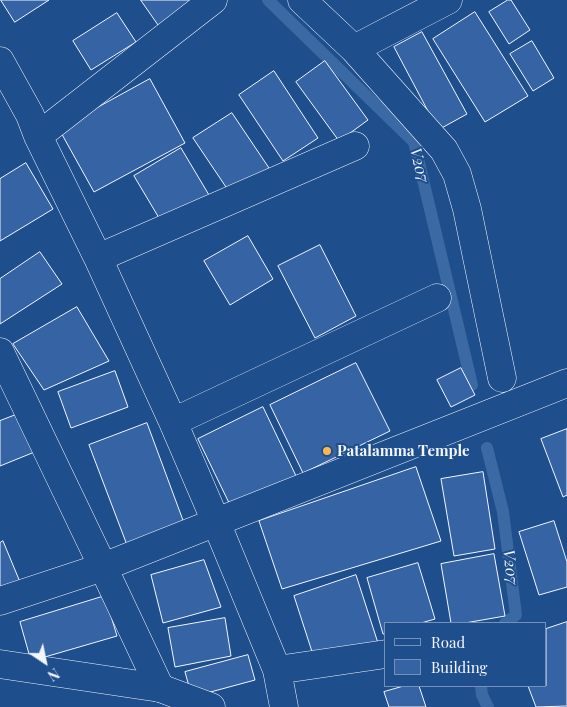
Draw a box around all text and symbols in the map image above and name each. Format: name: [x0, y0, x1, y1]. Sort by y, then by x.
water label: V207: [405, 146, 433, 184]
place label: Patalamma Temple: [337, 442, 470, 460]
marker: Patalamma Temple: [321, 445, 333, 457]
water label: V207: [498, 548, 522, 586]
legend: [384, 622, 547, 687]
text: Road: [431, 632, 465, 652]
north arrow: [20, 637, 70, 687]
text: Building: [431, 657, 487, 677]
text: N: [44, 664, 63, 686]

